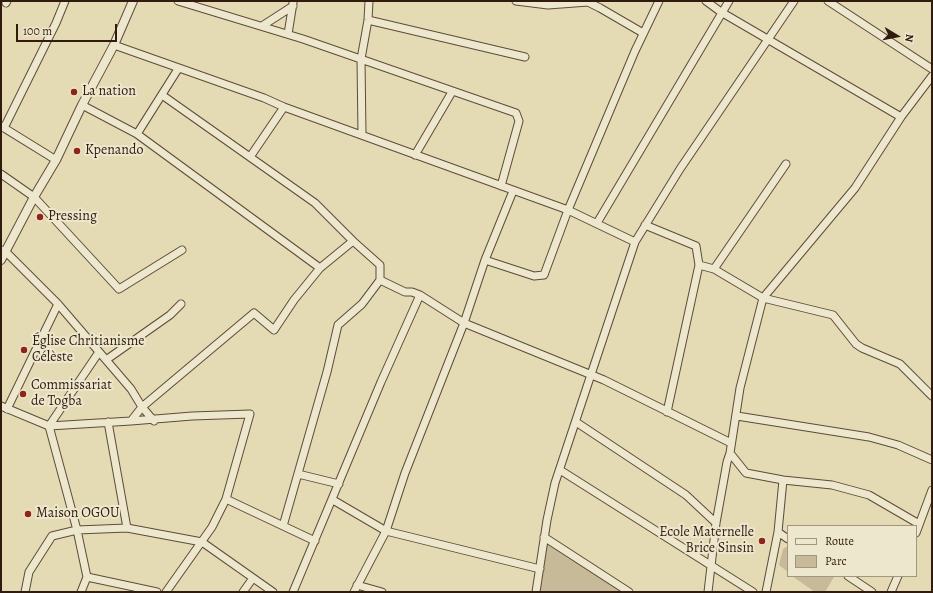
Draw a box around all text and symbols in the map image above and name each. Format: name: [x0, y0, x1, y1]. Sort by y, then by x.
scale bar: [18, 16, 119, 42]
north arrow: [877, 16, 917, 56]
text: 100 m: [23, 23, 52, 39]
text: N: [901, 33, 917, 43]
place label: La nation: [82, 84, 136, 100]
marker: La nation: [69, 87, 79, 97]
place label: Kpenando: [85, 143, 144, 159]
marker: Kpenando: [72, 146, 82, 156]
place label: Pressing: [48, 209, 97, 225]
marker: Pressing: [35, 212, 45, 222]
place label: Église Chritianisme Célèste: [32, 334, 145, 366]
marker: Église Chritianisme Célèste: [19, 345, 29, 355]
place label: Commissariat de Togba: [31, 378, 112, 410]
marker: Commissariat de Togba: [18, 389, 28, 399]
place label: Maison OGOU: [36, 506, 119, 522]
marker: Maison OGOU: [23, 509, 33, 519]
place label: Ecole Maternelle Brice Sinsin: [659, 525, 754, 558]
legend: [787, 525, 917, 577]
text: Route: [825, 533, 854, 549]
marker: Ecole Maternelle Brice Sinsin: [757, 536, 767, 546]
text: Parc: [825, 553, 847, 569]

